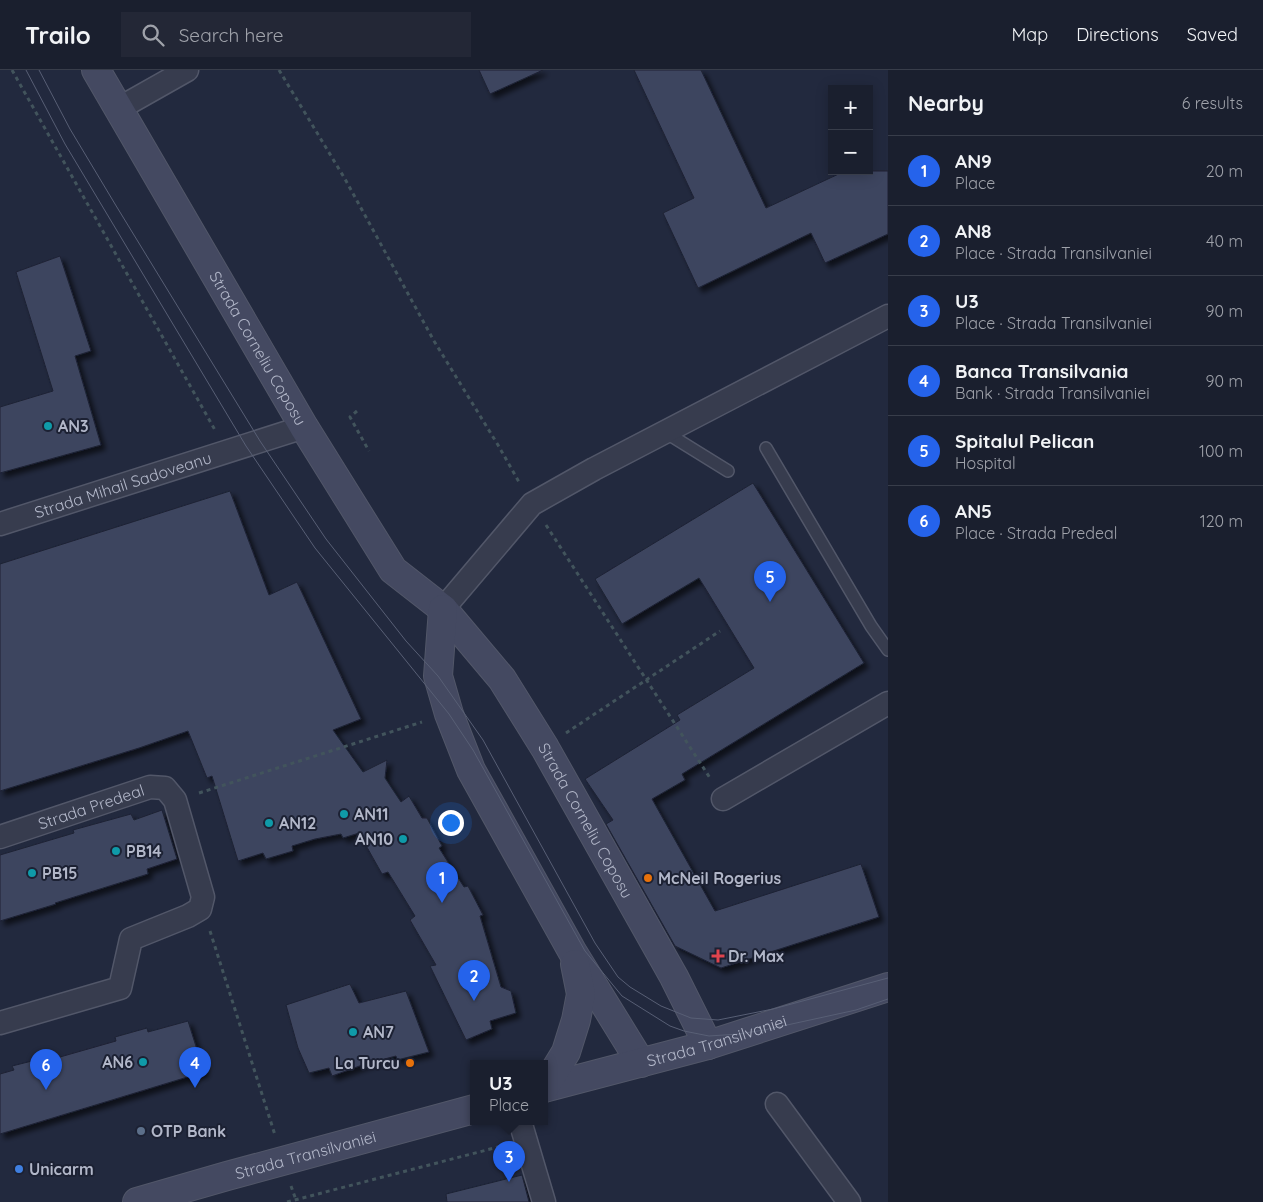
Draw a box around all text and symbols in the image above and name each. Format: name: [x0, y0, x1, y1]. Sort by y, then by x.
search box: [121, 12, 471, 57]
text: Trailo: [25, 20, 91, 50]
icon: search: [139, 21, 167, 49]
text: Search here: [179, 23, 284, 47]
text: Map: [1011, 23, 1048, 46]
text: Directions: [1076, 23, 1159, 46]
text: Saved: [1187, 23, 1238, 46]
map controls: [828, 85, 873, 175]
button: +: [828, 85, 873, 130]
text: Nearby: [908, 90, 984, 116]
text: 6 results: [1182, 93, 1243, 113]
button: −: [828, 130, 873, 175]
text: AN9: [955, 149, 992, 173]
text: 1: [921, 161, 927, 181]
text: 20 m: [1206, 161, 1243, 181]
text: Place: [955, 173, 995, 193]
text: AN8: [955, 219, 992, 243]
text: 2: [919, 231, 929, 251]
text: 40 m: [1206, 231, 1243, 251]
text: Place · Strada Transilvaniei: [955, 243, 1152, 263]
street label: Strada Corneliu Coposu: [205, 267, 311, 429]
text: U3: [955, 289, 979, 313]
text: 3: [920, 301, 928, 321]
text: 90 m: [1206, 301, 1243, 321]
text: Place · Strada Transilvaniei: [955, 313, 1152, 333]
text: Banca Transilvania: [955, 359, 1128, 383]
text: 4: [919, 371, 929, 391]
text: 90 m: [1206, 371, 1243, 391]
text: Bank · Strada Transilvaniei: [955, 383, 1150, 403]
place label: AN3: [58, 416, 89, 436]
marker: AN3: [42, 420, 54, 432]
text: Spitalul Pelican: [955, 429, 1094, 453]
text: 5: [919, 441, 929, 461]
text: 100 m: [1199, 441, 1243, 461]
street label: Strada Mihail Sadoveanu: [32, 447, 214, 522]
text: Hospital: [955, 453, 1016, 473]
text: AN5: [955, 499, 992, 523]
text: 6: [920, 511, 928, 531]
text: 120 m: [1200, 511, 1243, 531]
text: Place · Strada Predeal: [955, 523, 1118, 543]
pin: 5: [754, 561, 786, 602]
street label: Strada Corneliu Coposu: [534, 739, 638, 902]
street label: Strada Predeal: [35, 780, 147, 834]
place label: AN11: [354, 804, 388, 824]
marker: AN11: [338, 808, 350, 820]
your location: [438, 810, 464, 836]
place label: AN12: [279, 813, 316, 833]
marker: AN12: [263, 817, 275, 829]
place label: AN10: [355, 829, 393, 849]
marker: AN10: [397, 833, 409, 845]
place label: PB14: [126, 841, 162, 861]
marker: PB14: [110, 845, 122, 857]
pin: 1: [426, 862, 458, 903]
place label: PB15: [42, 863, 78, 883]
marker: PB15: [26, 867, 38, 879]
place label: McNeil Rogerius: [658, 868, 782, 888]
marker: McNeil Rogerius: [642, 872, 654, 884]
place label: Dr. Max: [728, 946, 784, 966]
marker: Dr. Max: [712, 950, 724, 962]
pin: 2: [458, 960, 490, 1001]
street label: Strada Transilvaniei: [644, 1010, 789, 1071]
place label: AN7: [363, 1022, 394, 1042]
marker: AN7: [347, 1026, 359, 1038]
pin: 4: [179, 1047, 211, 1088]
pin: 6: [30, 1049, 62, 1090]
place label: AN6: [102, 1052, 133, 1072]
place label: La Turcu: [335, 1053, 400, 1073]
marker: AN6: [137, 1056, 149, 1068]
marker: La Turcu: [404, 1057, 416, 1069]
popup: [470, 1060, 548, 1125]
text: U3: [489, 1071, 512, 1095]
text: Place: [489, 1095, 529, 1115]
place label: OTP Bank: [151, 1121, 226, 1141]
marker: OTP Bank: [135, 1125, 147, 1137]
street label: Strada Transilvaniei: [233, 1126, 378, 1183]
pin: 3: [493, 1141, 525, 1182]
place label: Unicarm: [29, 1159, 94, 1179]
marker: Unicarm: [13, 1163, 25, 1175]

